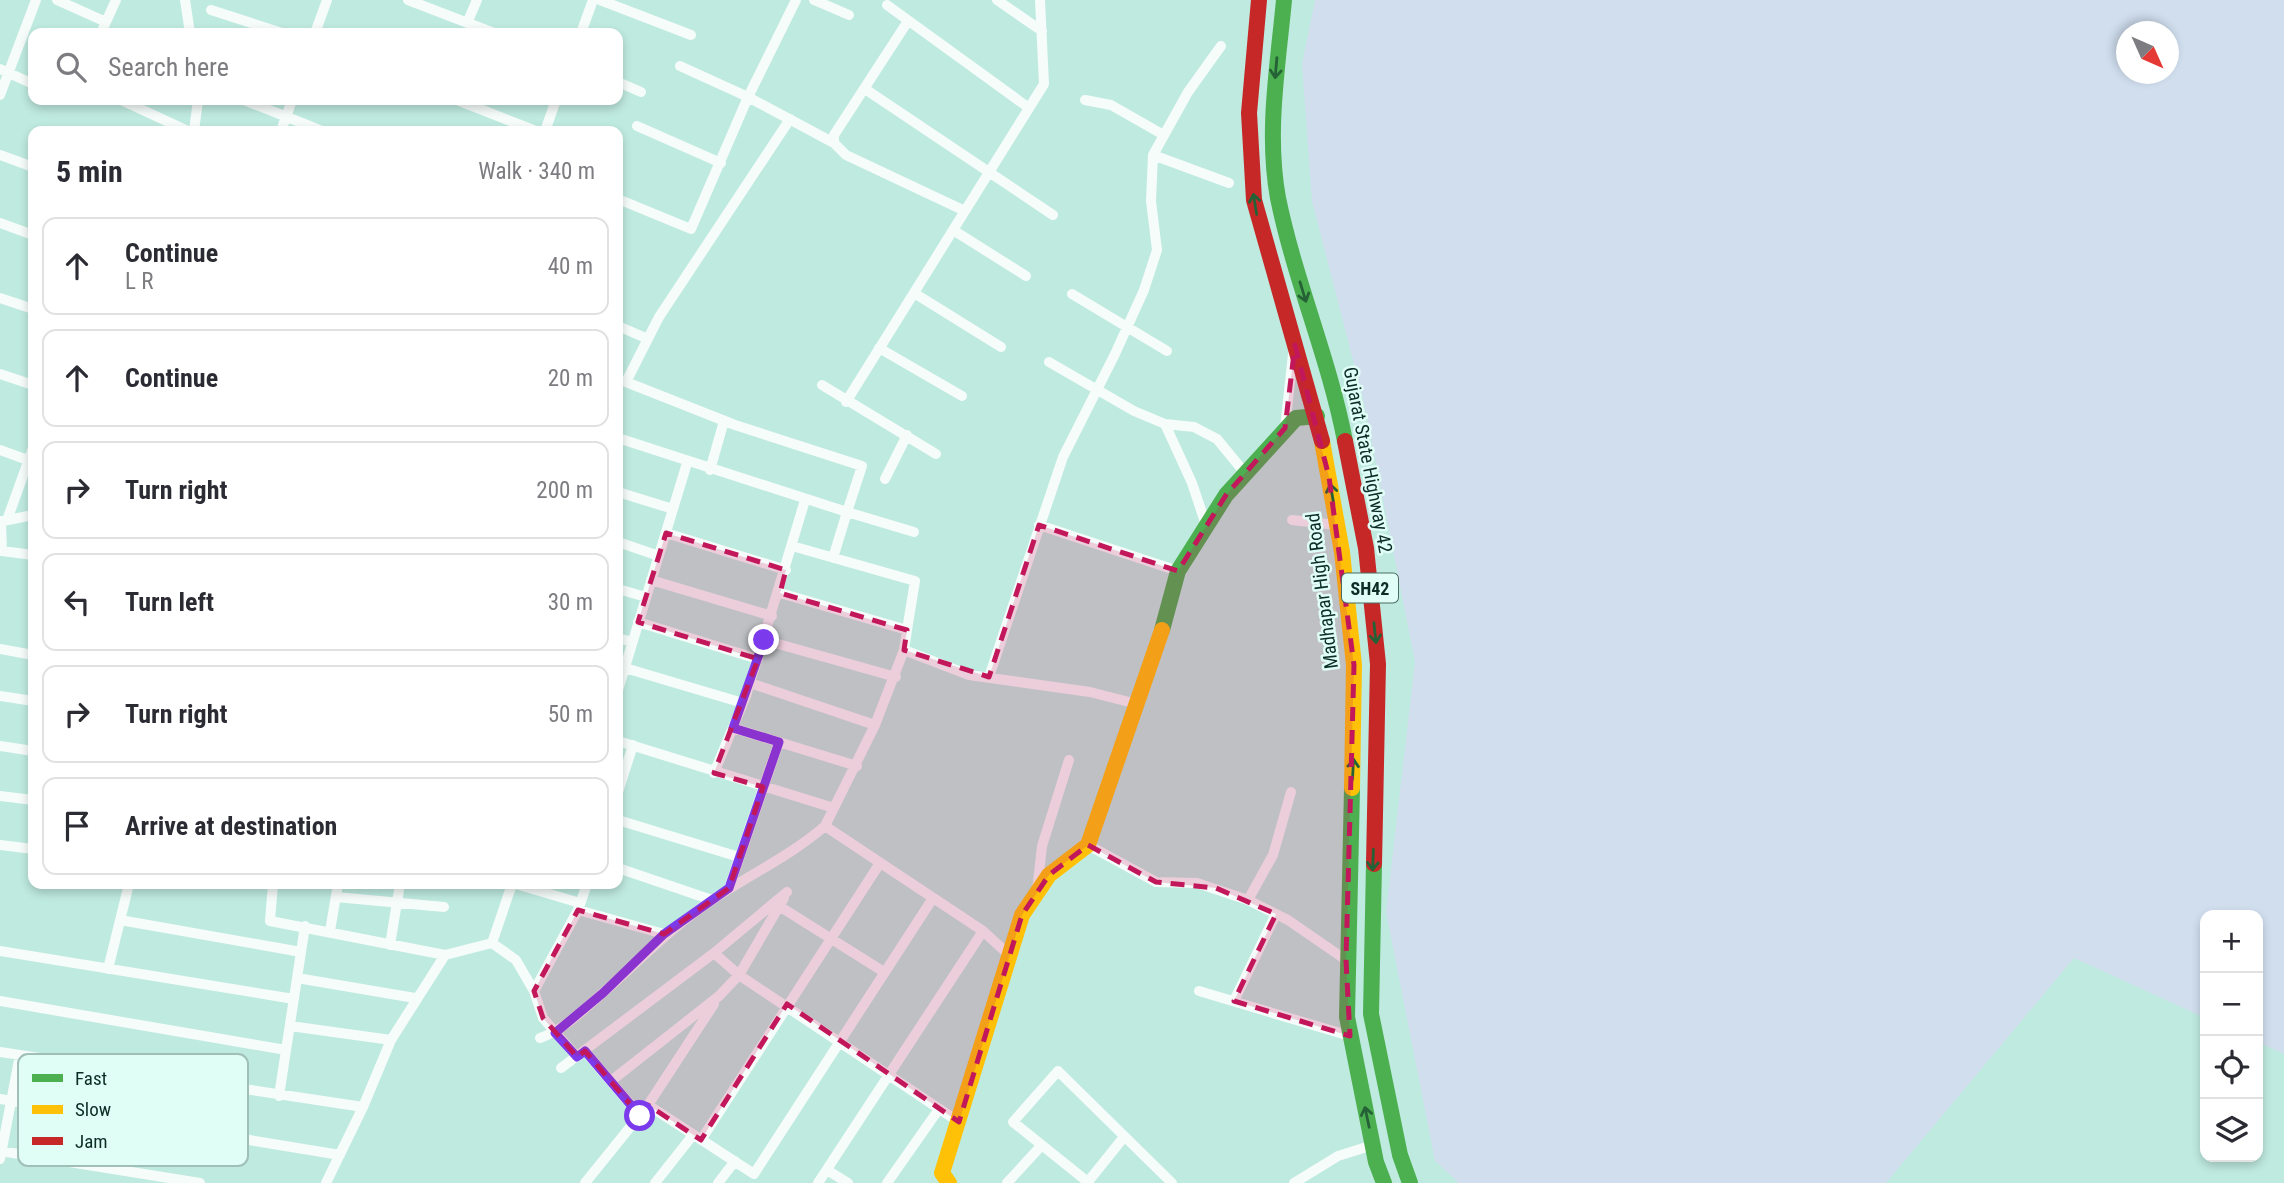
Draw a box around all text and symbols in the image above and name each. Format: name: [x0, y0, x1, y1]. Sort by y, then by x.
north arrow: [2116, 21, 2179, 84]
search box: [28, 28, 623, 105]
icon: search: [52, 48, 90, 86]
text: Search here: [108, 52, 229, 82]
one-way arrow: [1269, 56, 1282, 79]
text: 5 min: [56, 154, 123, 189]
text: Walk · 340 m: [478, 158, 595, 185]
one-way arrow: [1248, 193, 1261, 216]
text: Continue: [125, 238, 218, 268]
icon: ahead: [58, 247, 96, 285]
text: 40 m: [548, 253, 593, 280]
text: L R: [125, 268, 153, 295]
one-way arrow: [1298, 280, 1310, 302]
icon: ahead: [58, 359, 96, 397]
text: Continue: [125, 363, 218, 393]
text: 20 m: [548, 365, 593, 392]
street label: Gujarat State Highway 42: [1339, 365, 1397, 555]
icon: right: [58, 471, 96, 509]
text: Turn right: [125, 475, 227, 505]
text: 200 m: [536, 477, 593, 504]
one-way arrow: [1324, 483, 1338, 506]
street label: Madhapar High Road: [1301, 512, 1343, 670]
road number: SH42: [1342, 574, 1398, 602]
icon: left: [58, 583, 96, 621]
text: Turn left: [125, 587, 214, 617]
text: 30 m: [548, 589, 593, 616]
one-way arrow: [1369, 621, 1382, 644]
route end: [748, 624, 779, 655]
icon: right: [58, 695, 96, 733]
text: Turn right: [125, 699, 227, 729]
text: 50 m: [548, 701, 593, 728]
one-way arrow: [1347, 758, 1360, 781]
icon: arrive: [58, 807, 96, 845]
text: Arrive at destination: [125, 811, 337, 841]
one-way arrow: [1367, 849, 1380, 872]
map controls: [2200, 910, 2263, 1162]
button: +: [2200, 910, 2263, 973]
button: −: [2200, 973, 2263, 1036]
button: locate: [2200, 1036, 2263, 1099]
legend: [18, 1054, 248, 1166]
text: Fast: [75, 1067, 107, 1090]
text: Slow: [75, 1098, 111, 1121]
button: layers: [2200, 1099, 2263, 1162]
route start: [624, 1100, 655, 1131]
one-way arrow: [1359, 1106, 1373, 1129]
text: Jam: [75, 1130, 108, 1153]

